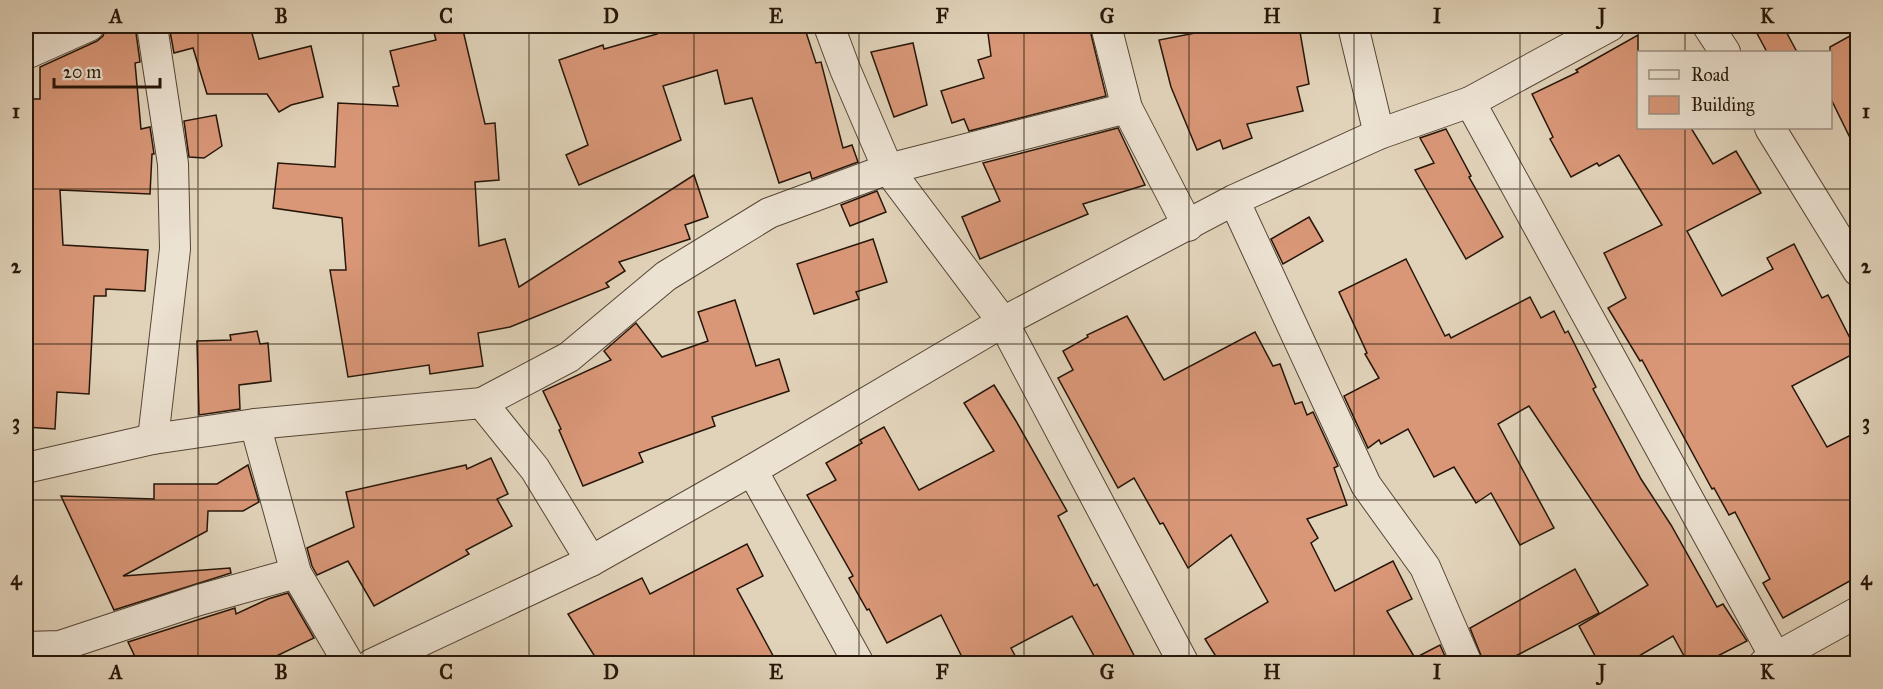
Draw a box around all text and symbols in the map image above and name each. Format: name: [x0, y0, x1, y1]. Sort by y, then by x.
text: A: [107, 4, 123, 28]
text: B: [274, 4, 288, 28]
text: C: [439, 4, 453, 28]
text: D: [603, 4, 619, 28]
text: E: [769, 4, 784, 28]
text: F: [935, 4, 949, 28]
text: G: [1100, 4, 1115, 28]
text: H: [1263, 4, 1281, 28]
text: I: [1433, 4, 1442, 28]
text: J: [1595, 4, 1607, 30]
text: K: [1760, 4, 1775, 28]
scale bar: [54, 51, 160, 89]
legend: [1637, 51, 1832, 129]
text: 20 m: [63, 61, 101, 83]
text: Road: [1691, 64, 1729, 86]
text: Building: [1691, 94, 1755, 117]
text: 1: [12, 99, 20, 123]
text: 1: [1862, 99, 1870, 123]
text: 2: [11, 254, 22, 278]
text: 2: [1861, 254, 1872, 278]
text: 3: [12, 410, 20, 435]
text: 3: [1862, 410, 1870, 435]
text: 4: [10, 566, 22, 591]
text: 4: [1860, 566, 1872, 591]
text: A: [107, 660, 123, 684]
text: B: [274, 660, 288, 684]
text: C: [439, 660, 453, 684]
text: D: [603, 660, 619, 684]
text: E: [769, 660, 784, 684]
text: F: [935, 660, 949, 684]
text: G: [1100, 660, 1115, 684]
text: H: [1263, 660, 1281, 684]
text: I: [1433, 660, 1442, 684]
text: J: [1595, 660, 1607, 686]
text: K: [1760, 660, 1775, 684]

